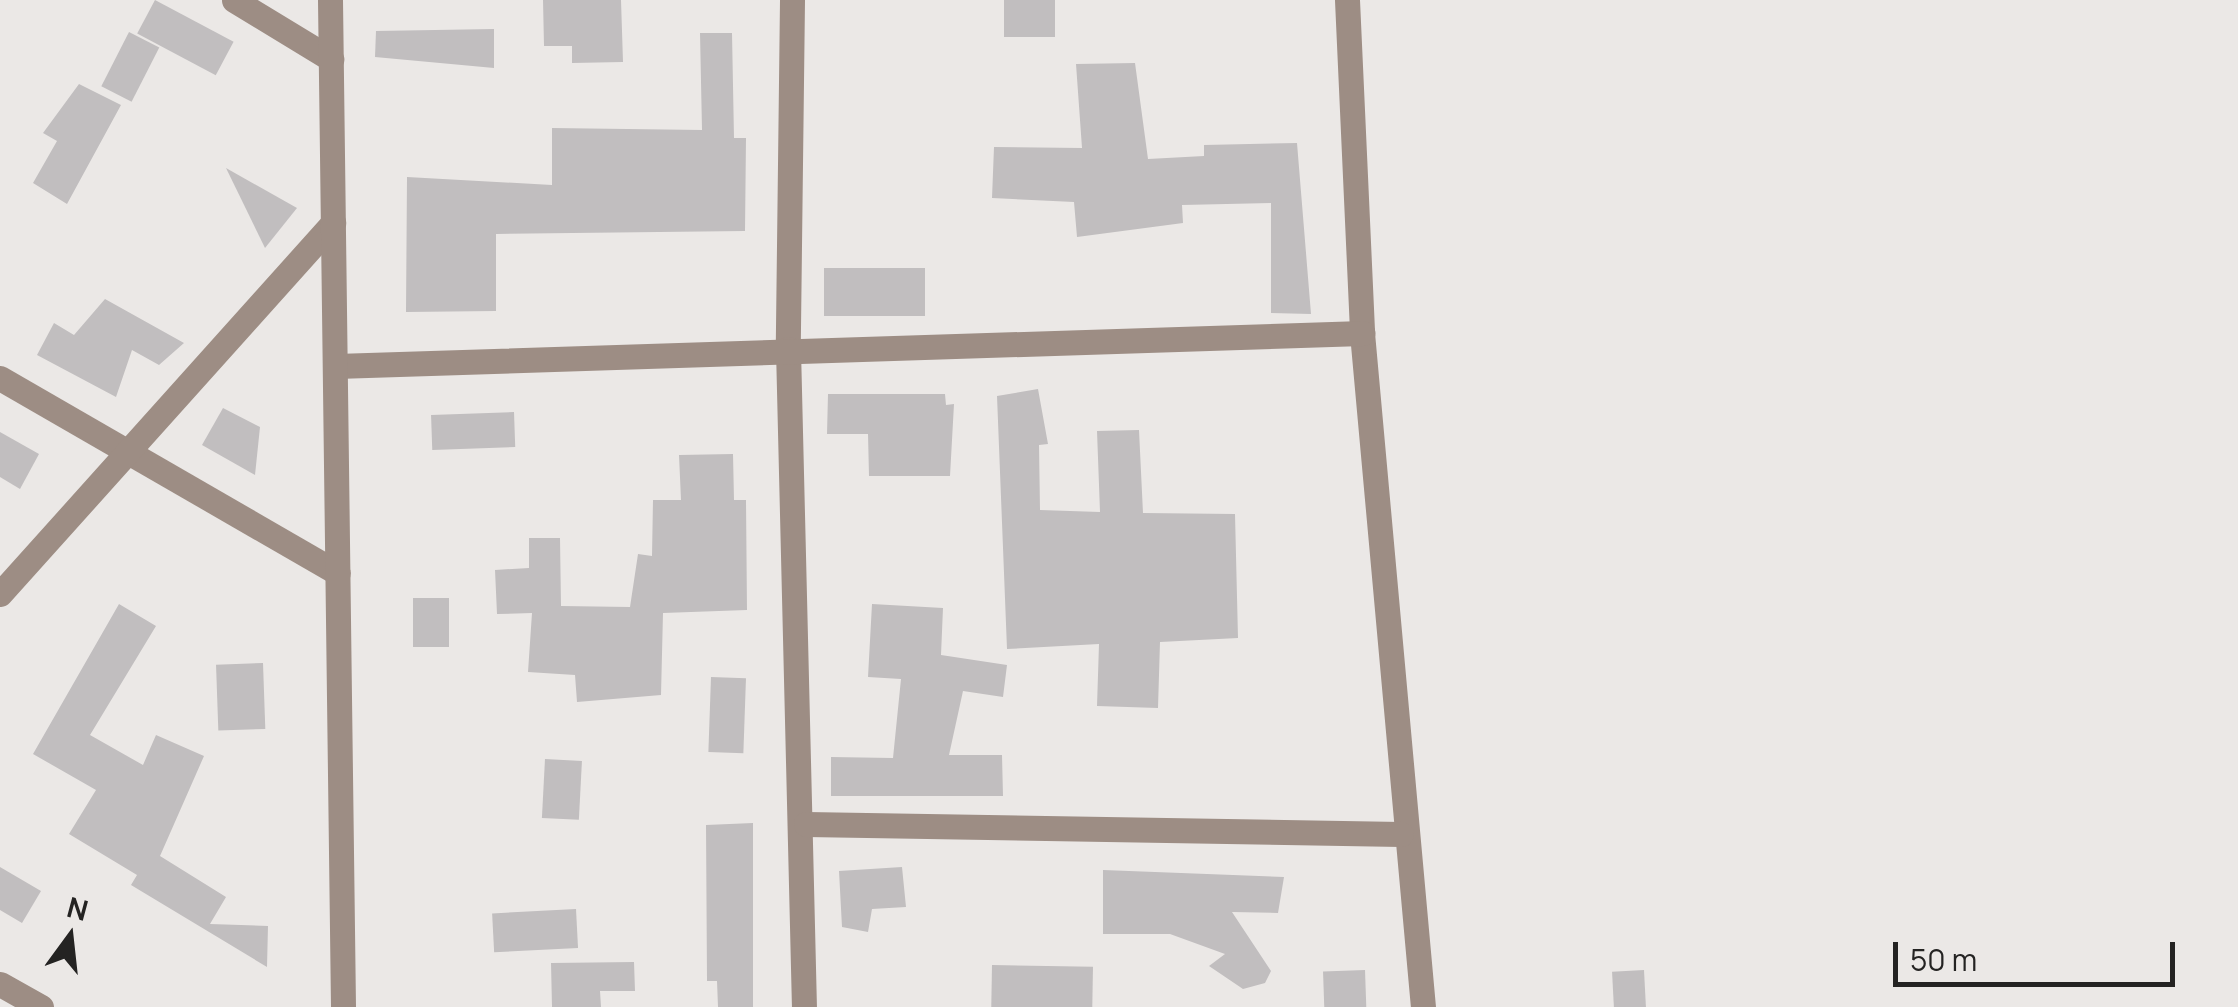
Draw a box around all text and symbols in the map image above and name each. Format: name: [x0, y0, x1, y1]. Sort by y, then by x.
north arrow: [20, 887, 120, 987]
text: N: [63, 887, 92, 929]
scale bar: [1898, 922, 2180, 984]
text: 50 m: [1910, 939, 1977, 980]

